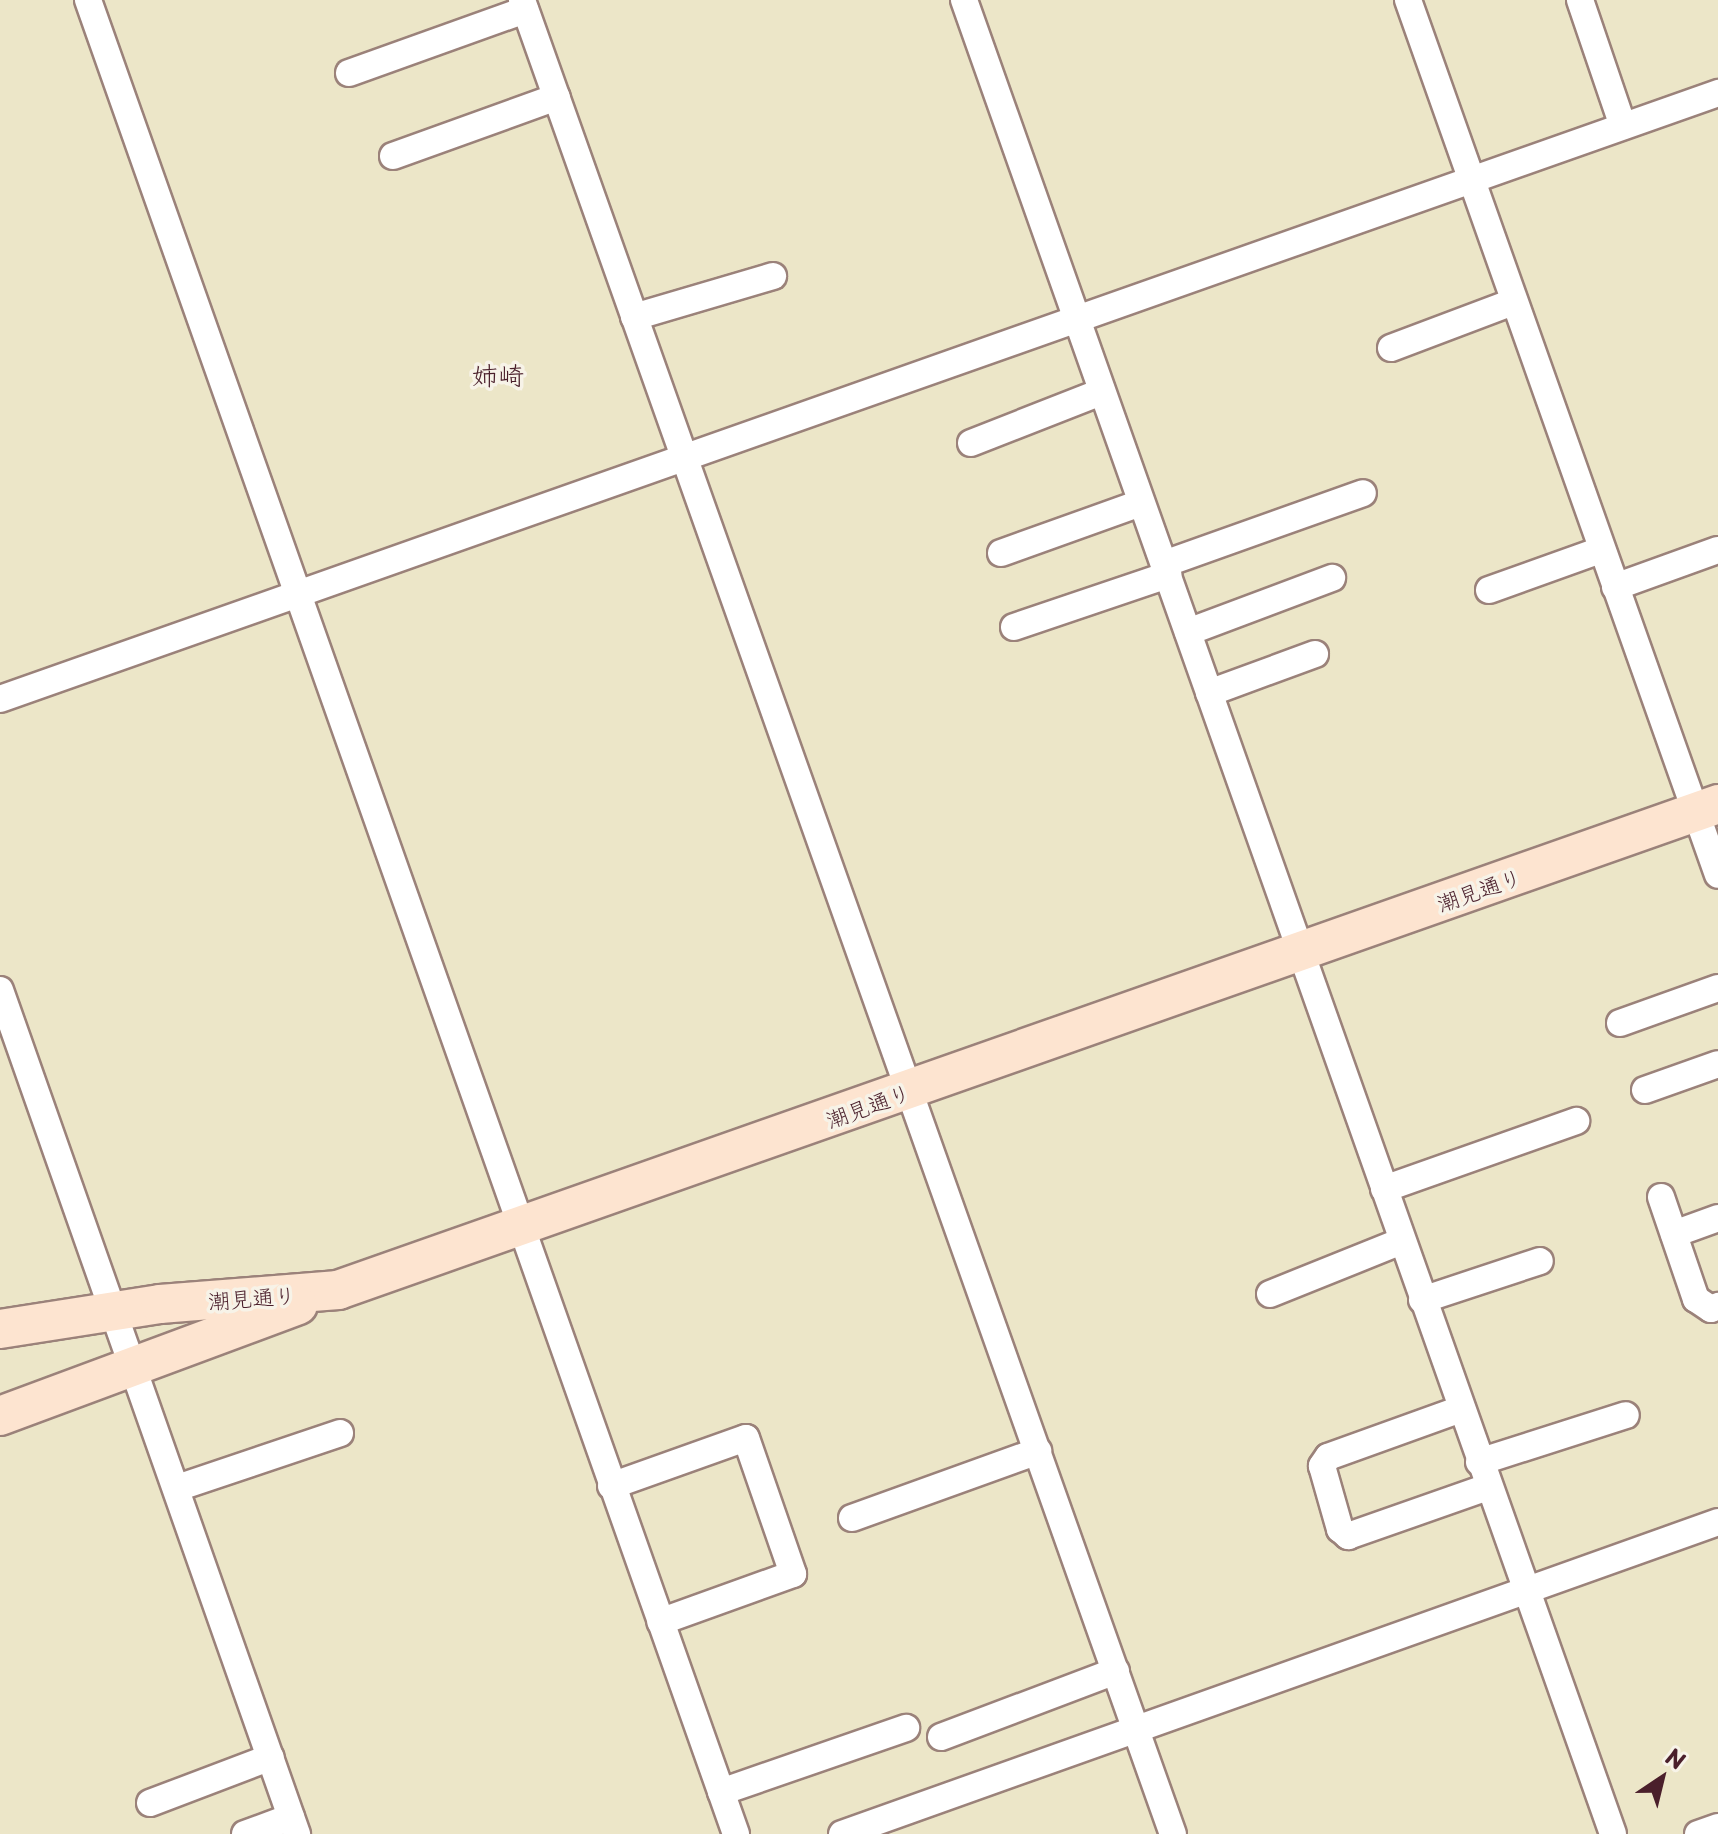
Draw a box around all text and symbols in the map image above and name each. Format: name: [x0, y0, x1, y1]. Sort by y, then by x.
district label: 姉崎: [472, 359, 524, 391]
street label: 潮見通り: [1433, 862, 1525, 916]
street label: 潮見通り: [822, 1078, 914, 1132]
street label: 潮見通り: [207, 1281, 297, 1313]
north arrow: [1622, 1738, 1702, 1818]
text: N: [1659, 1739, 1693, 1776]

